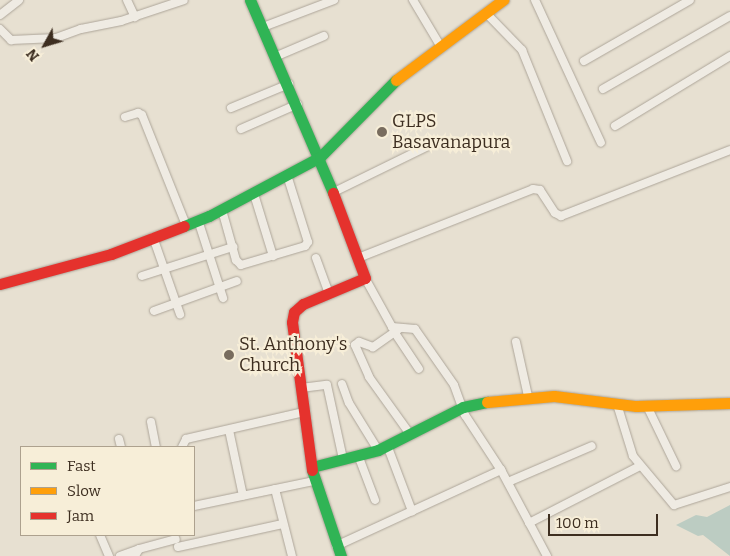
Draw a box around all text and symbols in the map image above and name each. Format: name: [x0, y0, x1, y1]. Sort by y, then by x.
north arrow: [20, 20, 70, 70]
text: N: [23, 45, 43, 64]
place label: GLPS Basavanapura: [392, 111, 510, 154]
marker: GLPS Basavanapura: [376, 126, 388, 138]
place label: St. Anthony's Church: [239, 334, 347, 376]
marker: St. Anthony's Church: [223, 349, 235, 361]
legend: [20, 446, 195, 536]
text: Fast: [67, 457, 96, 475]
text: Slow: [67, 482, 101, 500]
scale bar: [550, 504, 660, 536]
text: Jam: [67, 507, 94, 525]
text: 100 m: [556, 514, 599, 532]

